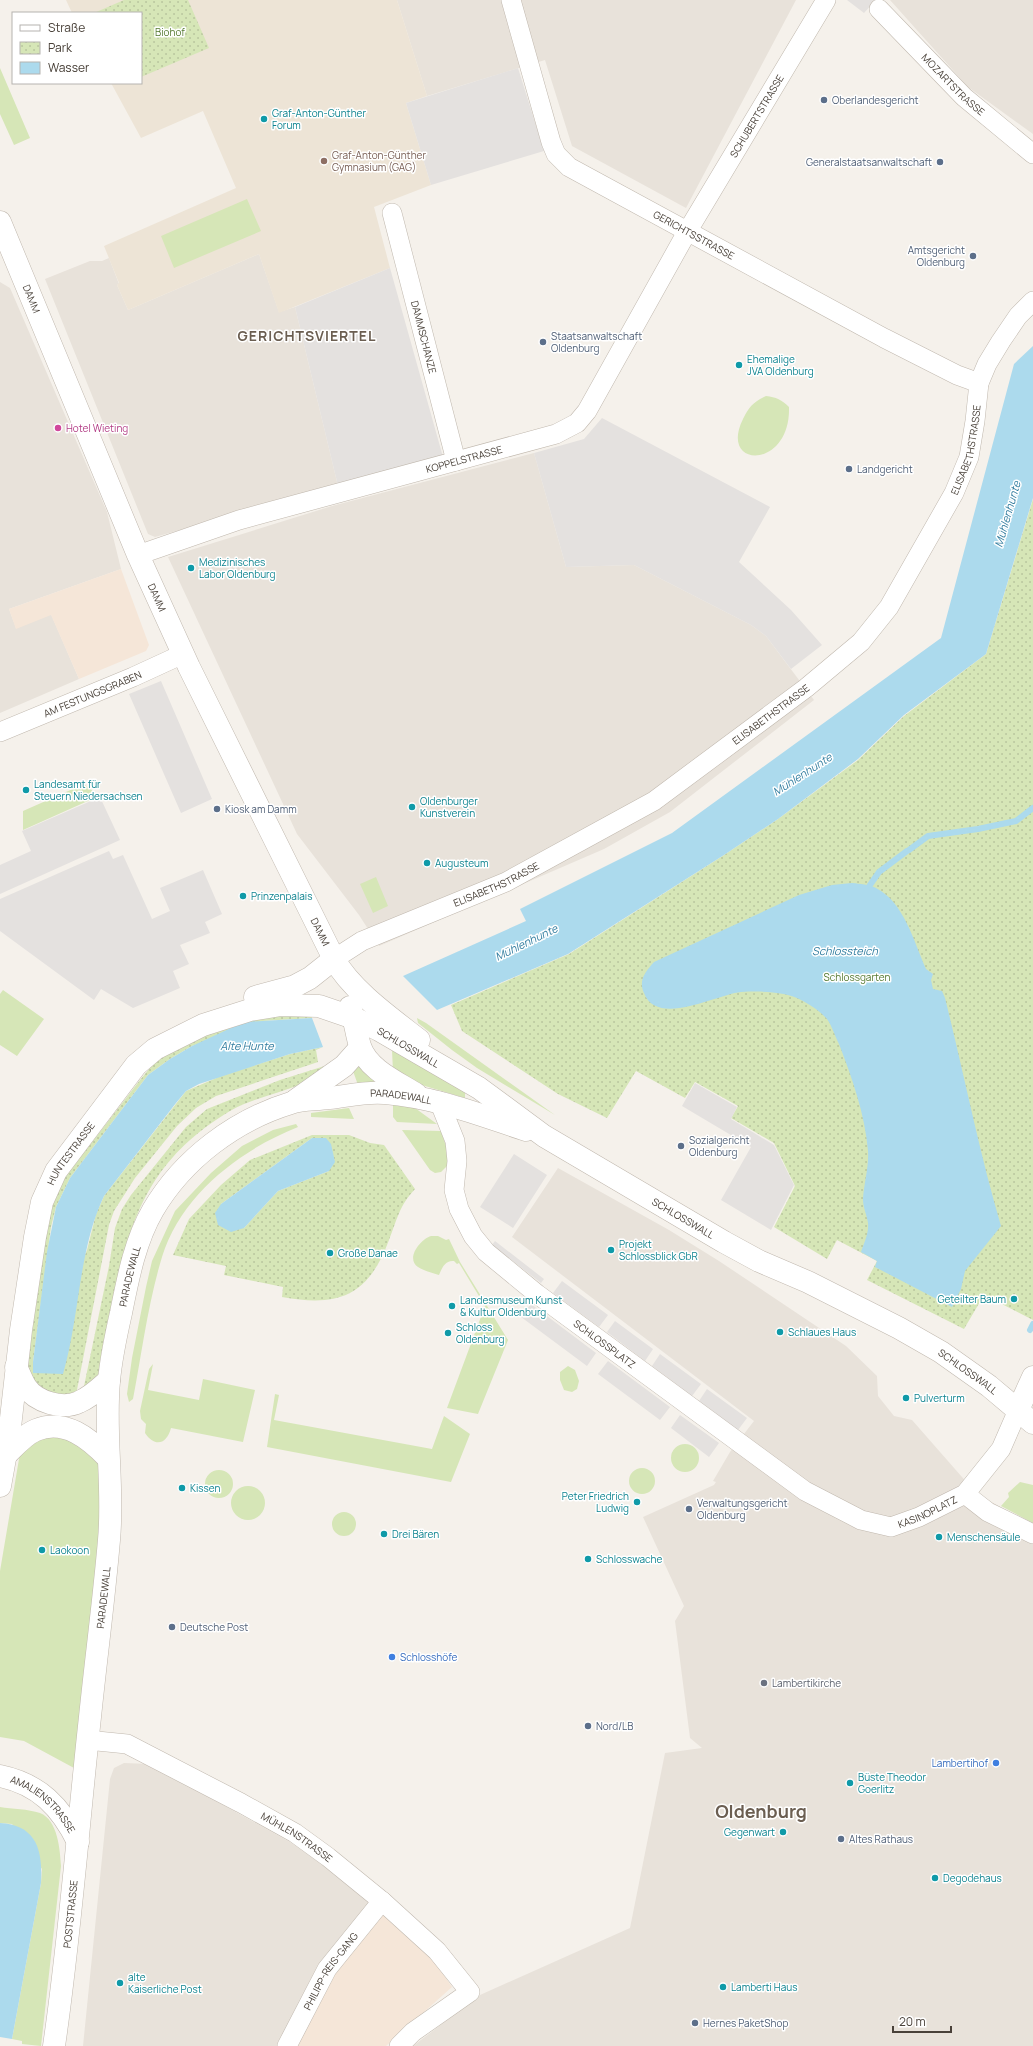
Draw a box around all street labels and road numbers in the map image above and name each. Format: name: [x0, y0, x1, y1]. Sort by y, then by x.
street label: MOZARTSTRASSE: [919, 50, 988, 119]
street label: SCHUBERTSTRASSE: [726, 72, 787, 160]
street label: GERICHTSSTRASSE: [651, 207, 737, 263]
street label: DAMM: [20, 282, 44, 315]
street label: DAMMSCHANZE: [408, 299, 440, 375]
street label: ELISABETHSTRASSE: [947, 404, 984, 497]
street label: KOPPELSTRASSE: [424, 442, 504, 476]
street label: DAMM: [145, 581, 170, 614]
street label: AM FESTUNGSGRABEN: [41, 667, 144, 720]
street label: ELISABETHSTRASSE: [729, 681, 812, 748]
street label: ELISABETHSTRASSE: [451, 858, 542, 910]
street label: DAMM: [308, 915, 333, 948]
street label: SCHLOSSWALL: [375, 1023, 442, 1071]
street label: PARADEWALL: [370, 1085, 433, 1107]
street label: HUNTESTRASSE: [44, 1118, 98, 1187]
street label: SCHLOSSWALL: [650, 1194, 717, 1242]
street label: PARADEWALL: [115, 1244, 144, 1308]
street label: SCHLOSSPLATZ: [571, 1316, 639, 1371]
street label: SCHLOSSWALL: [936, 1345, 1001, 1397]
street label: KASINOPLATZ: [896, 1492, 959, 1531]
street label: PARADEWALL: [93, 1566, 114, 1629]
street label: AMALIENSTRASSE: [9, 1772, 79, 1836]
street label: MÜHLENSTRASSE: [259, 1809, 336, 1865]
street label: POSTSTRASSE: [60, 1879, 81, 1949]
street label: PHILIPP-REIS-GANG: [300, 1929, 361, 2012]

